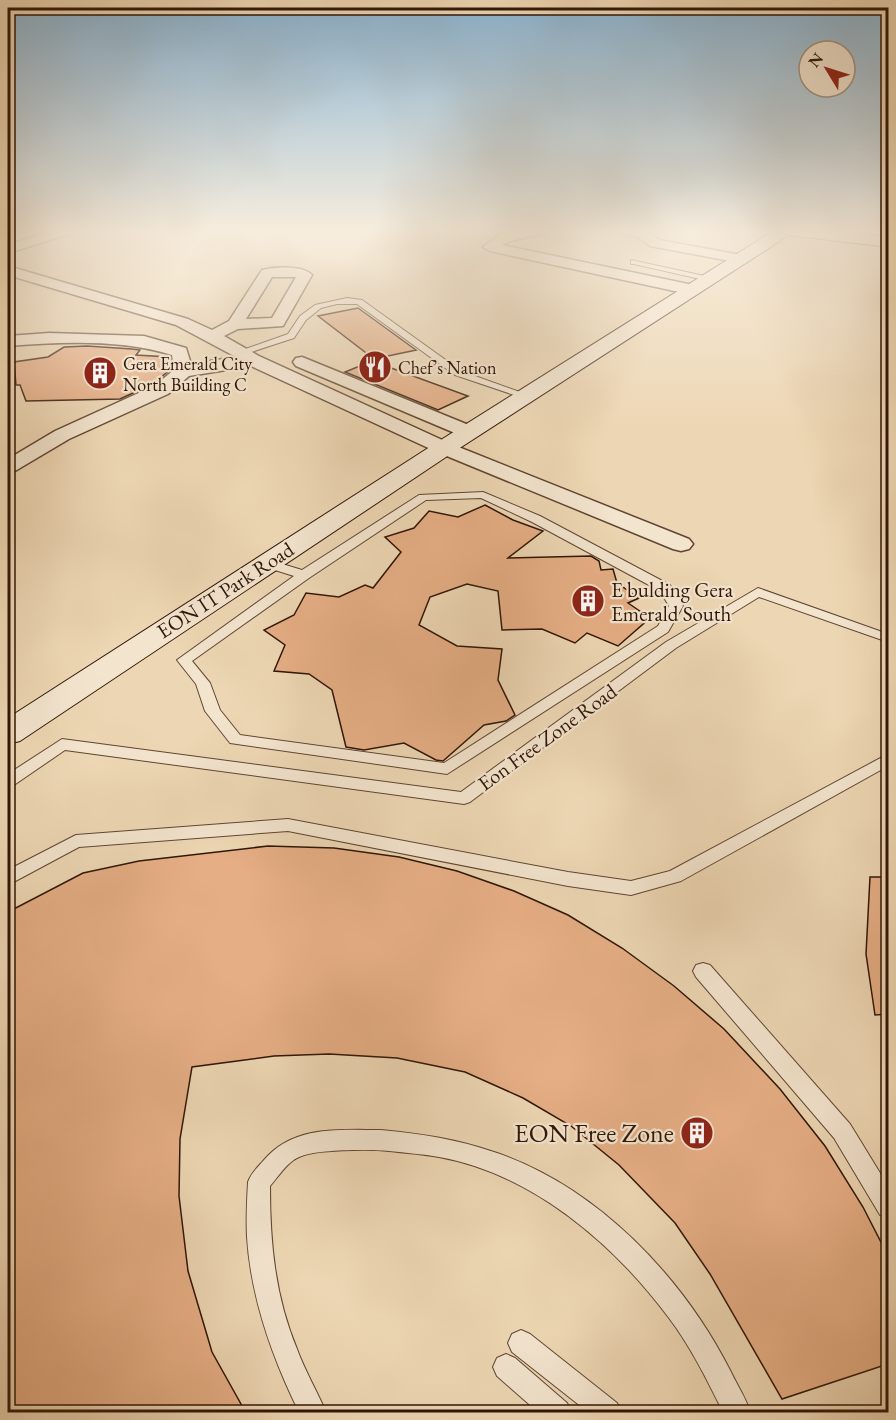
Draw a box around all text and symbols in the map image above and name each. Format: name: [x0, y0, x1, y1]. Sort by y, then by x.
north arrow: [797, 39, 857, 99]
text: N: [803, 48, 828, 72]
restaurant icon: Chef’s Nation: [357, 349, 393, 385]
place label: Gera Emerald City North Building C: [123, 352, 252, 396]
building icon: Gera Emerald City North Building C: [82, 355, 118, 391]
place label: Chef’s Nation: [398, 356, 497, 379]
street label: EON IT Park Road: [151, 535, 299, 644]
place label: E bulding Gera Emerald South: [611, 576, 734, 627]
building icon: E bulding Gera Emerald South: [570, 583, 606, 619]
street label: Eon Free Zone Road: [472, 677, 622, 797]
building icon: EON Free Zone: [679, 1115, 715, 1151]
place label: EON Free Zone: [514, 1116, 674, 1150]

